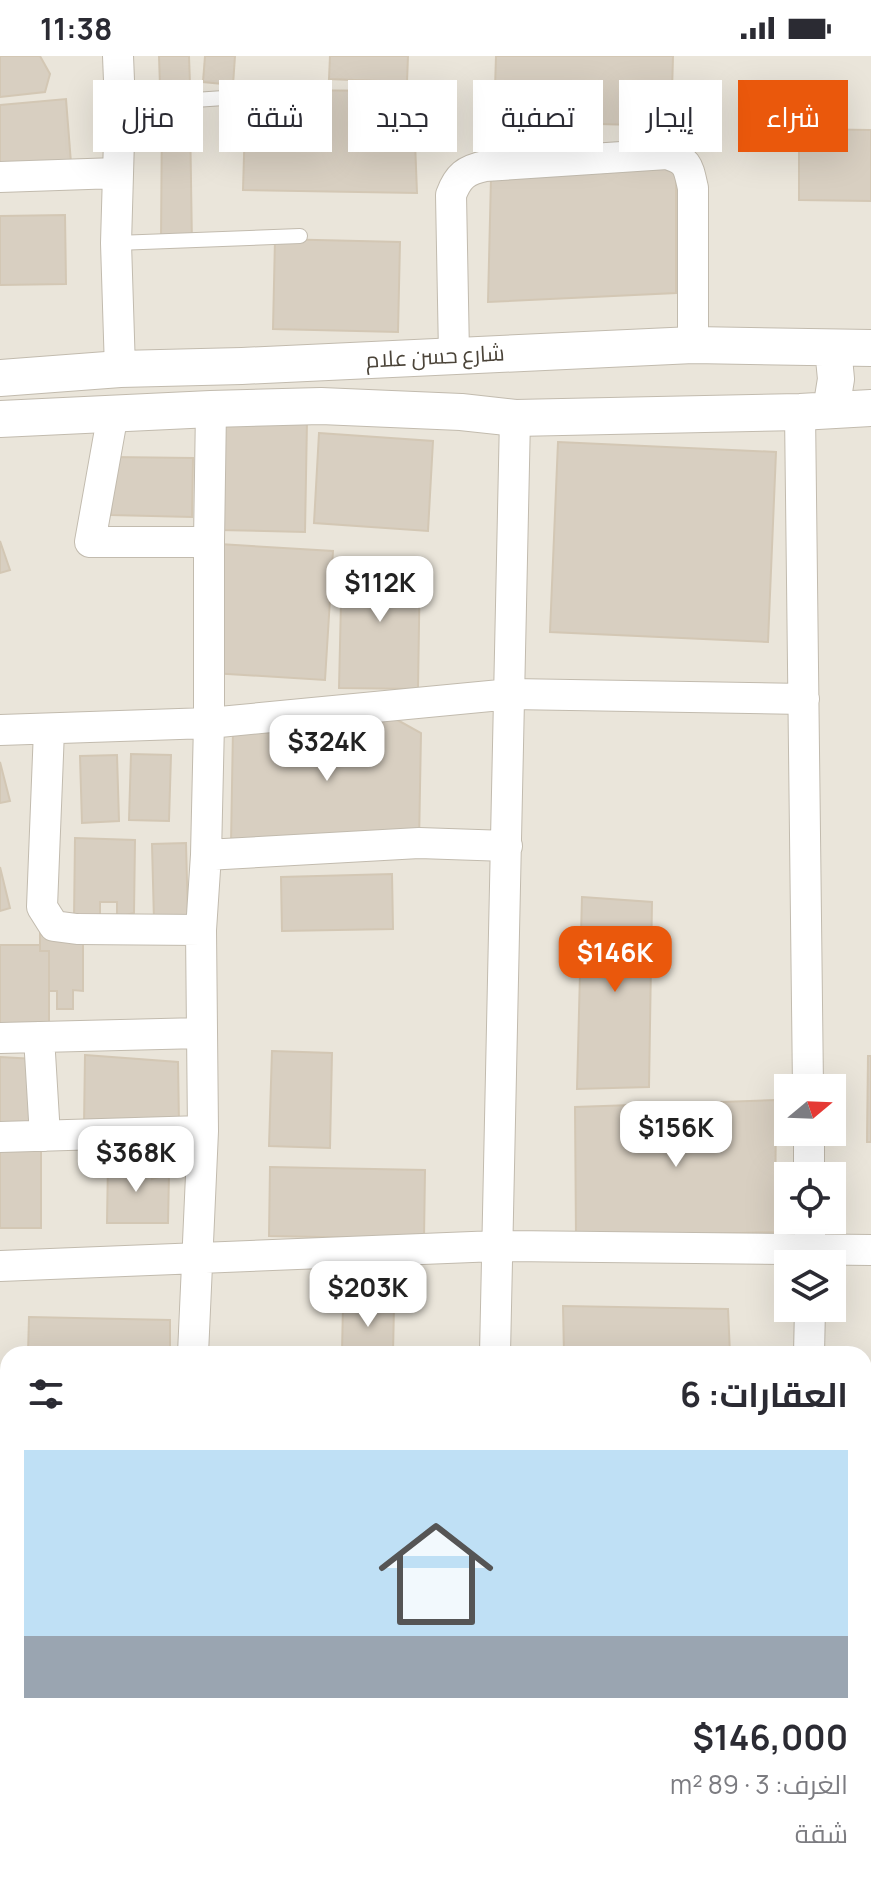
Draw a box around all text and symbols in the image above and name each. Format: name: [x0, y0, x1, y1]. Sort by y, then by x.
text: 11:38: [40, 8, 112, 49]
chip: منزل: [93, 80, 203, 152]
chip: شقة: [219, 80, 332, 152]
chip: جديد: [348, 80, 457, 152]
chip: تصفية: [473, 80, 603, 152]
chip: إيجار: [619, 80, 722, 152]
chip: شراء: [738, 80, 848, 152]
street label: شارع حسن علام: [365, 337, 505, 376]
pin: $112K: [324, 556, 436, 624]
text: $112K: [344, 564, 416, 600]
pin: $324K: [271, 715, 383, 783]
text: $324K: [287, 723, 367, 759]
pin: $146K: [559, 926, 671, 994]
text: $146K: [577, 934, 653, 970]
north arrow: [774, 1074, 846, 1146]
map controls: [774, 1074, 846, 1322]
pin: $156K: [620, 1101, 732, 1169]
text: $156K: [638, 1109, 714, 1145]
pin: $368K: [80, 1126, 192, 1194]
text: $368K: [96, 1134, 176, 1170]
button: locate: [774, 1162, 846, 1234]
button: layers: [774, 1250, 846, 1322]
pin: $203K: [312, 1261, 424, 1329]
text: $203K: [328, 1269, 408, 1305]
text: العقارات: 6: [680, 1371, 848, 1417]
icon: filters: [24, 1372, 68, 1416]
icon: home: [364, 1502, 508, 1646]
text: $146,000: [693, 1714, 848, 1760]
text: الغرف: 3 · 89 m²: [670, 1766, 848, 1802]
text: شقة: [795, 1815, 848, 1851]

